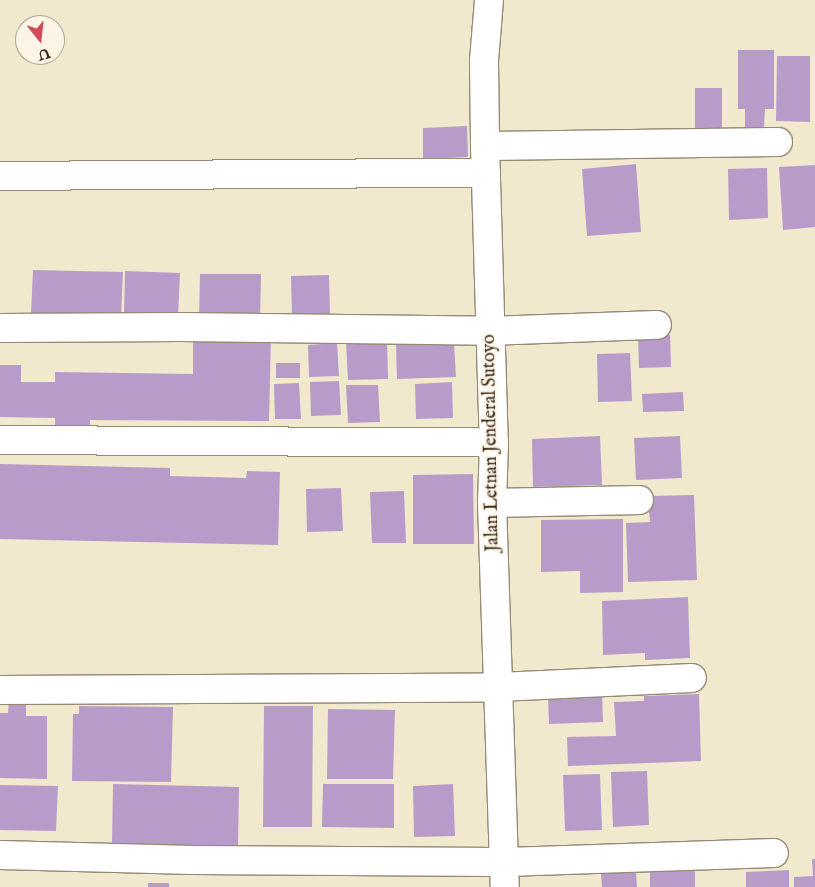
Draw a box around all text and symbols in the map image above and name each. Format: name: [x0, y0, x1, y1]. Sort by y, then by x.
north arrow: [15, 15, 65, 65]
text: U: [36, 43, 52, 64]
street label: Jalan Letnan Jenderal Sutoyo: [479, 334, 505, 552]

